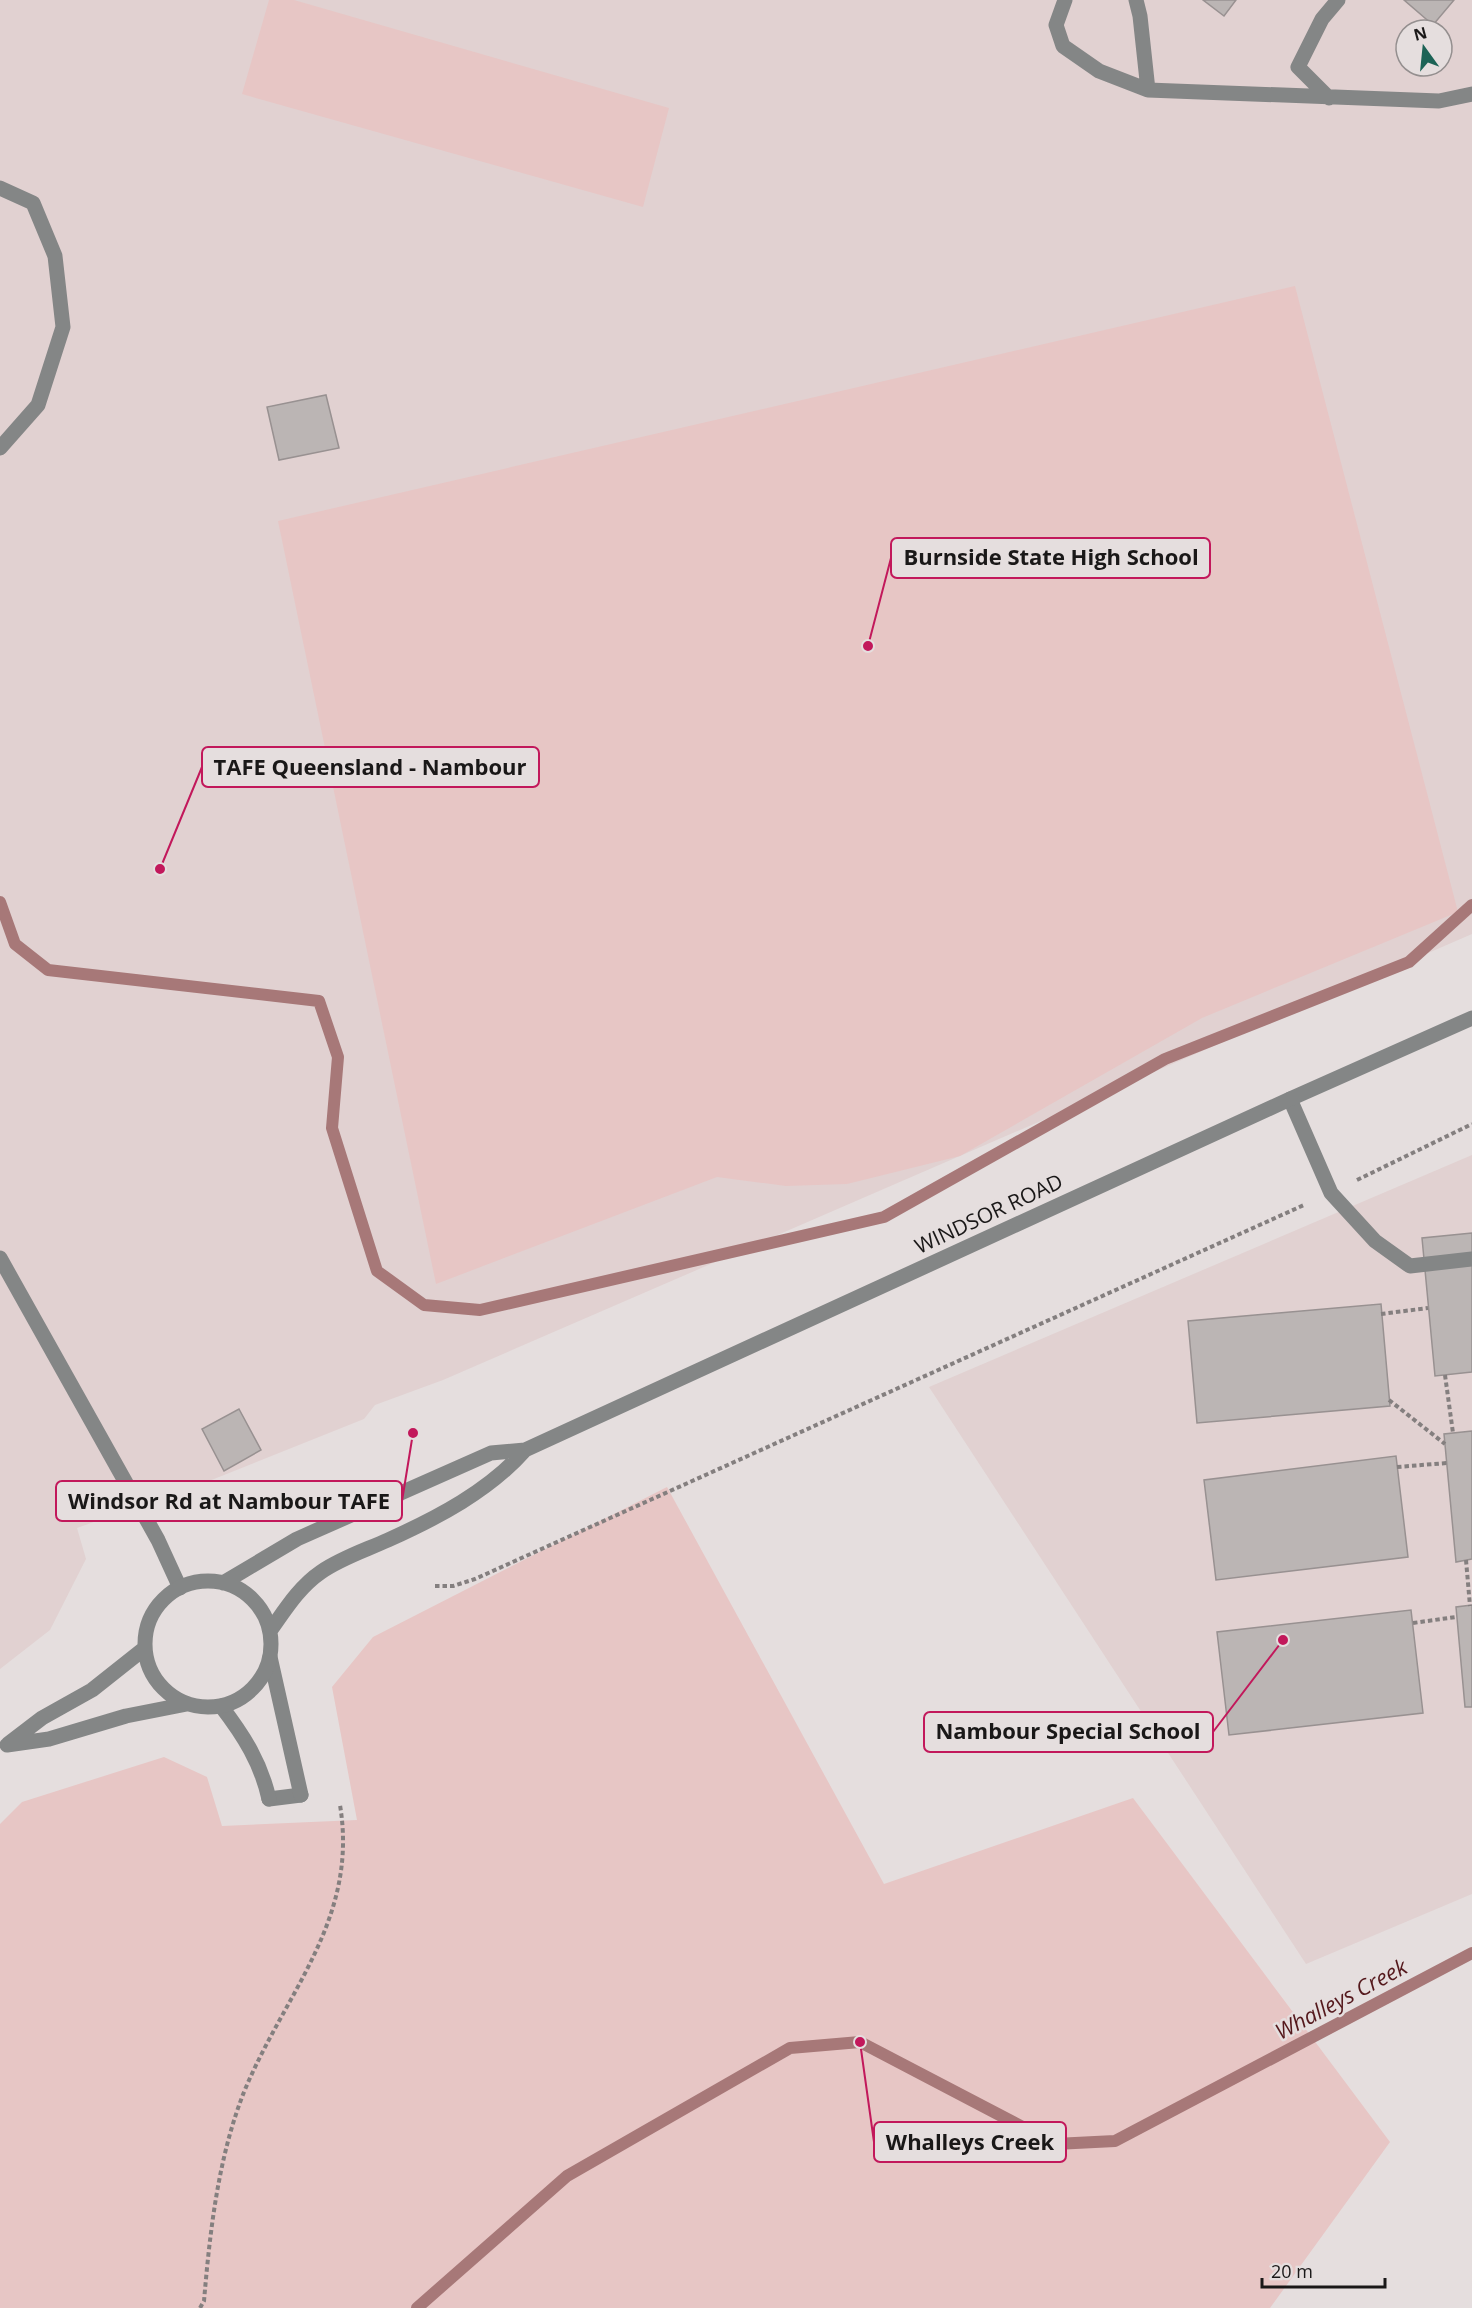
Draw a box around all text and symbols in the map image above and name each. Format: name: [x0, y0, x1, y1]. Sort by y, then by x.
north arrow: [1394, 18, 1454, 78]
text: N: [1411, 21, 1429, 46]
callout: Burnside State High School: [891, 538, 1210, 578]
text: Burnside State High School: [903, 541, 1199, 571]
callout: TAFE Queensland - Nambour: [202, 747, 539, 787]
text: TAFE Queensland - Nambour: [213, 751, 527, 781]
street label: WINDSOR ROAD: [910, 1167, 1067, 1260]
callout: Windsor Rd at Nambour TAFE: [56, 1481, 402, 1521]
text: Windsor Rd at Nambour TAFE: [68, 1485, 390, 1515]
callout: Nambour Special School: [924, 1712, 1213, 1752]
text: Nambour Special School: [935, 1715, 1201, 1745]
water label: Whalleys Creek: [1269, 1950, 1413, 2046]
callout: Whalleys Creek: [874, 2122, 1066, 2162]
text: Whalleys Creek: [886, 2126, 1054, 2156]
scale bar: [1262, 2251, 1385, 2289]
text: 20 m: [1271, 2259, 1313, 2283]

